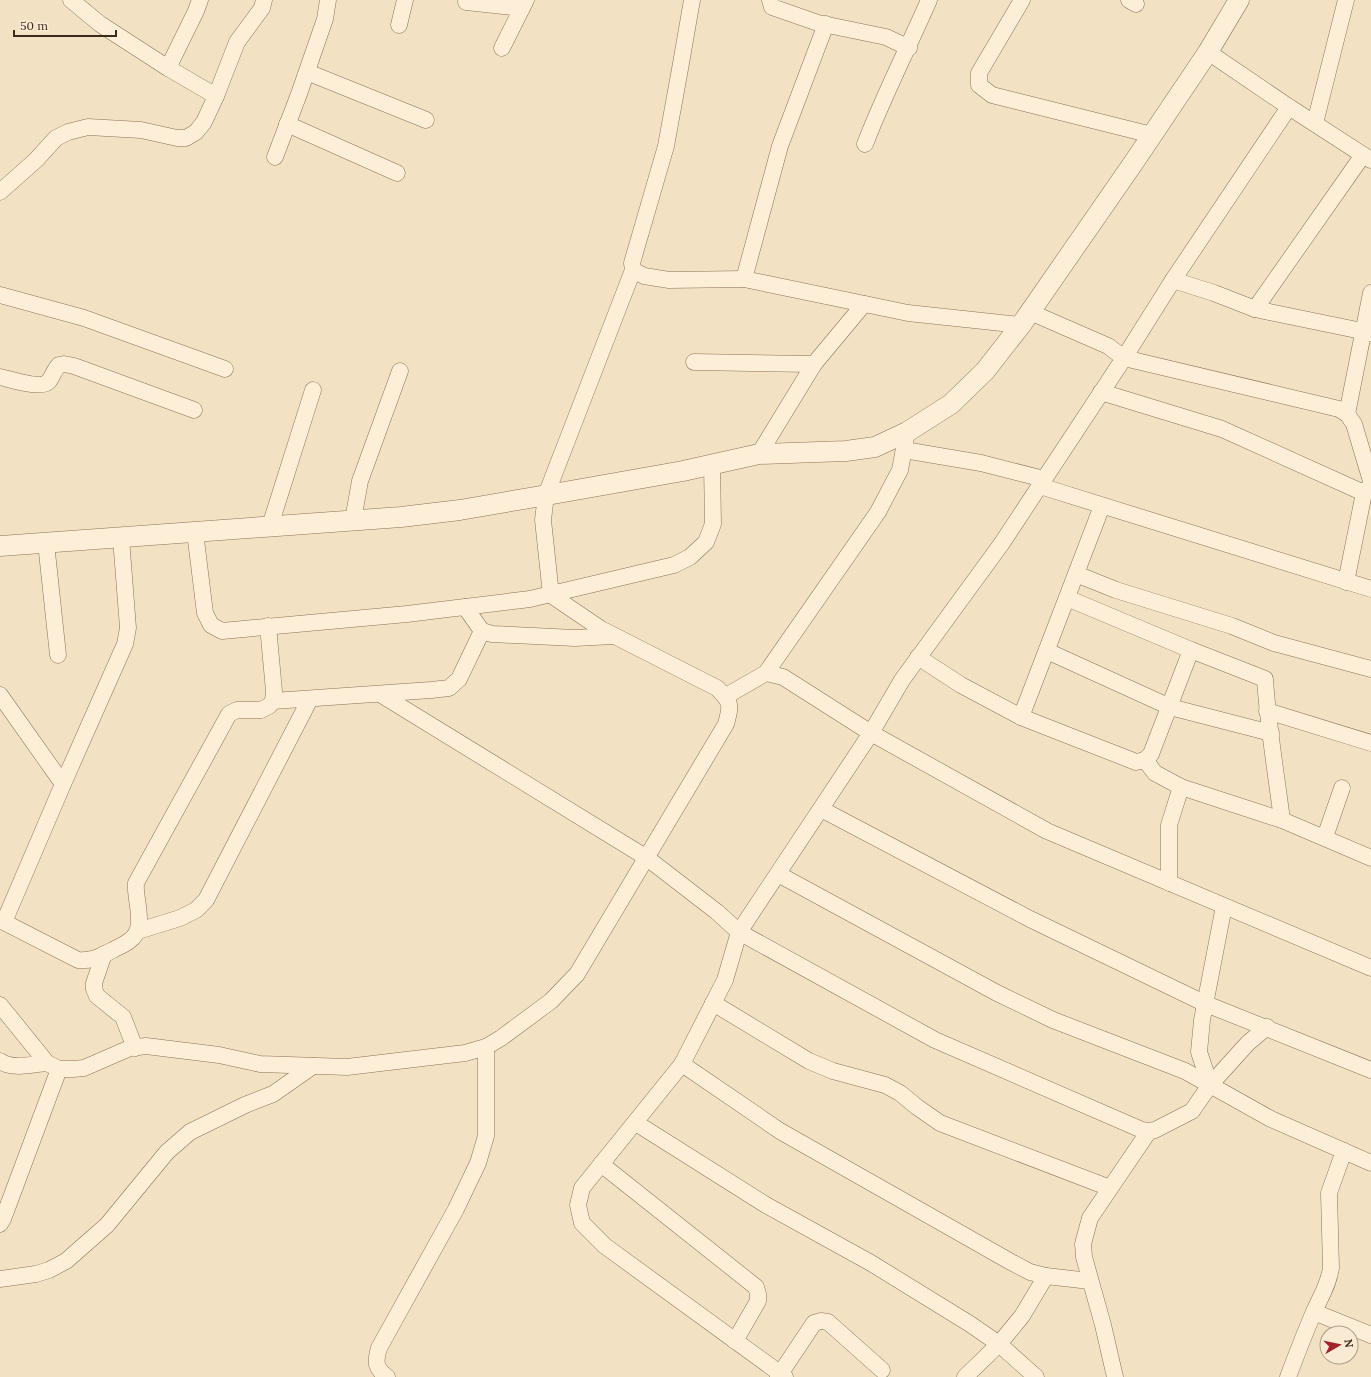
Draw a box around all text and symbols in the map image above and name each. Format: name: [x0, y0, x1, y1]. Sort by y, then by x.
scale bar: [14, 12, 116, 38]
text: 50 m: [20, 18, 48, 33]
north arrow: [1319, 1325, 1359, 1365]
text: N: [1341, 1338, 1357, 1349]

